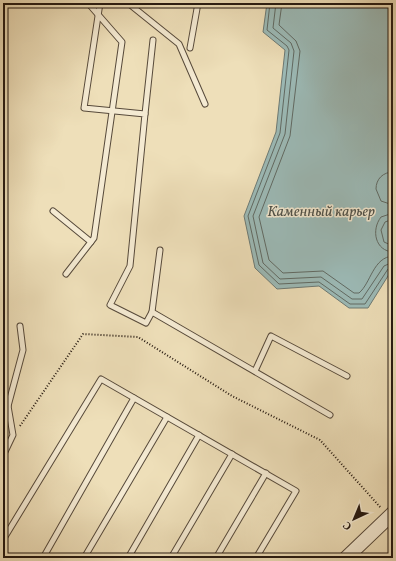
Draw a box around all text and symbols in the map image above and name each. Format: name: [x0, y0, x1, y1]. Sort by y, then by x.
water label: Каменный карьер: [267, 202, 375, 223]
north arrow: [334, 499, 374, 539]
text: С: [340, 517, 356, 533]

